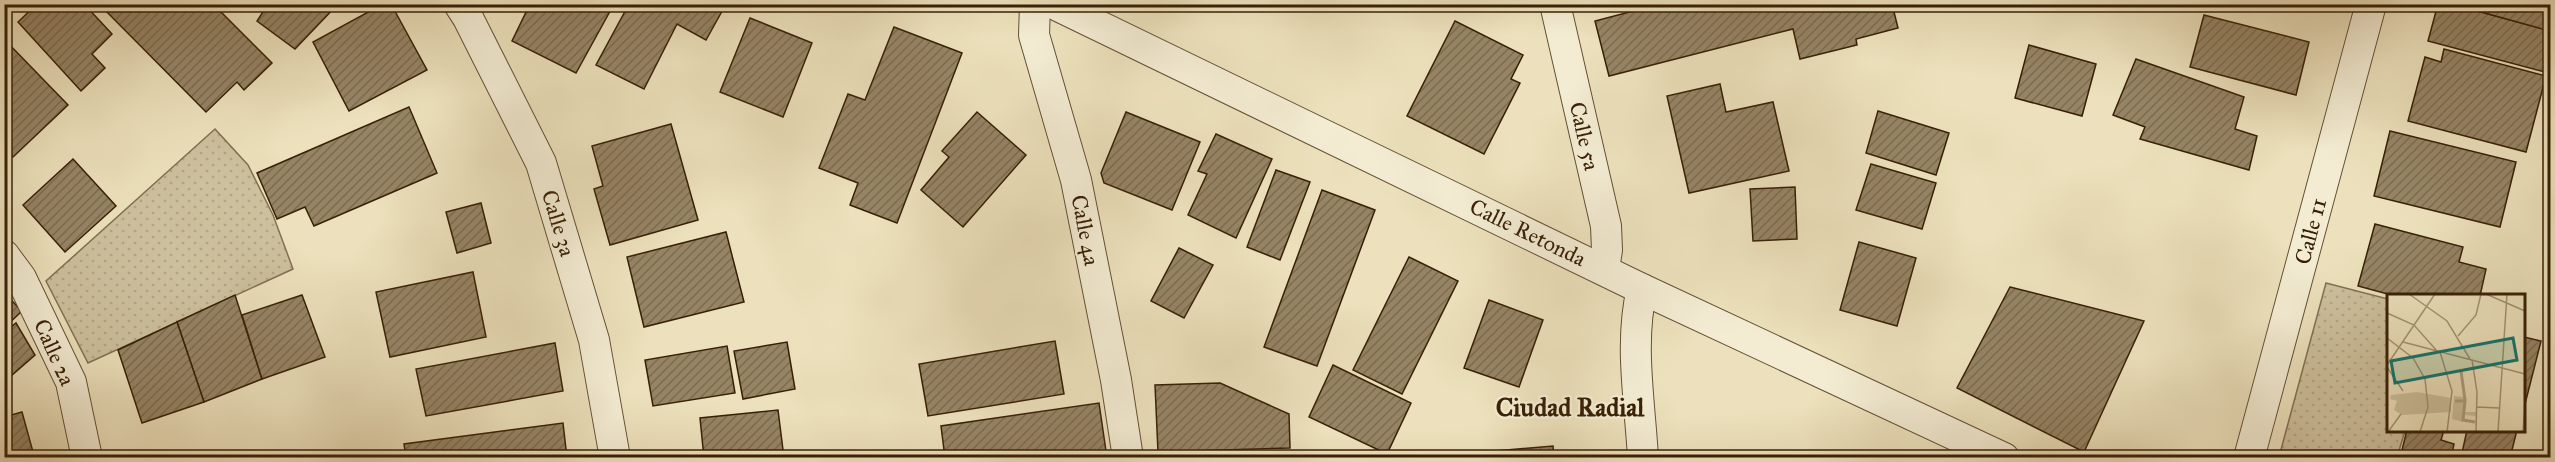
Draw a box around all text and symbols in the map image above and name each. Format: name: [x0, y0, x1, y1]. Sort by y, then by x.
street label: Calle 5a: [1564, 99, 1606, 174]
street label: Calle 3a: [536, 187, 582, 260]
street label: Calle 4a: [1065, 192, 1106, 268]
street label: Calle Retonda: [1465, 193, 1591, 272]
street label: Calle 11: [2289, 195, 2332, 267]
inset map: [2387, 294, 2525, 432]
street label: Calle 2a: [28, 315, 81, 390]
district label: Ciudad Radial: [1496, 391, 1645, 423]

